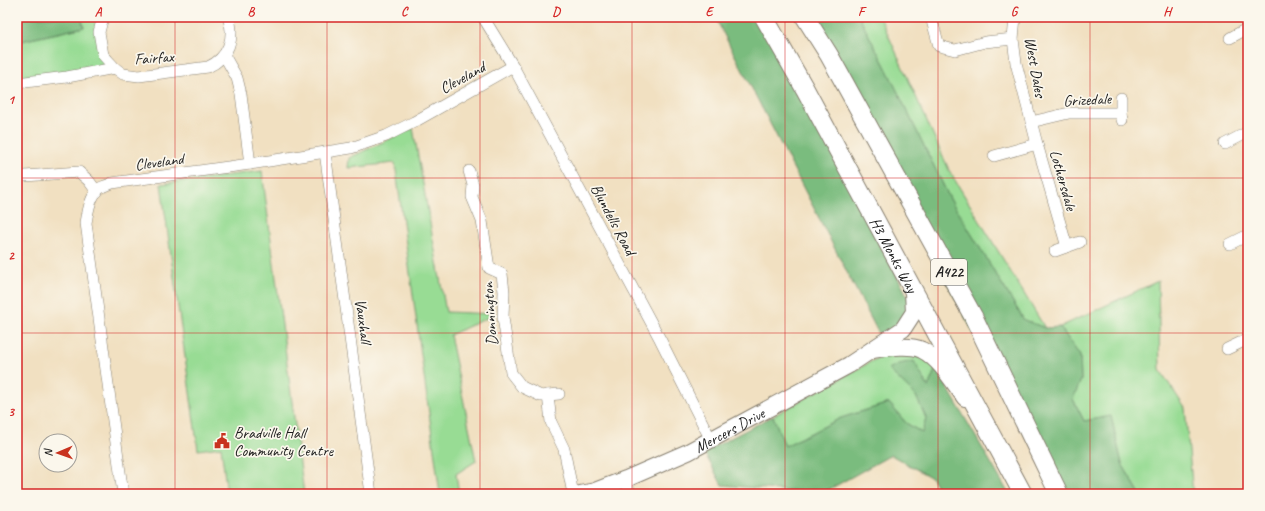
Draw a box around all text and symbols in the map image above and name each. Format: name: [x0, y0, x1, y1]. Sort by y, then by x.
text: A: [95, 4, 103, 20]
text: B: [248, 4, 256, 20]
text: C: [401, 4, 409, 20]
text: D: [552, 4, 561, 20]
text: E: [706, 4, 715, 20]
text: F: [858, 4, 867, 20]
text: G: [1011, 4, 1019, 20]
text: H: [1163, 4, 1173, 20]
street label: West Dales: [1020, 36, 1050, 100]
street label: Fairfax: [134, 47, 176, 69]
street label: Cleveland: [436, 56, 491, 98]
street label: Grizedale: [1063, 89, 1113, 111]
text: 1: [8, 92, 16, 108]
street label: Cleveland: [134, 148, 187, 175]
street label: Lothersdale: [1045, 148, 1082, 215]
street label: Blundells Road: [586, 180, 642, 261]
street label: H3 Monks Way: [865, 214, 923, 298]
text: 2: [8, 248, 15, 264]
road number: A422: [931, 259, 967, 285]
street label: Donnington: [478, 281, 502, 346]
street label: Vauxhall: [350, 298, 376, 348]
street label: Mercers Drive: [691, 403, 770, 458]
text: 3: [8, 404, 15, 420]
place label: Bradville Hall Community Centre: [234, 423, 335, 461]
public building icon: Bradville Hall Community Centre: [213, 432, 231, 450]
north arrow: [38, 433, 78, 473]
text: N: [41, 448, 55, 457]

